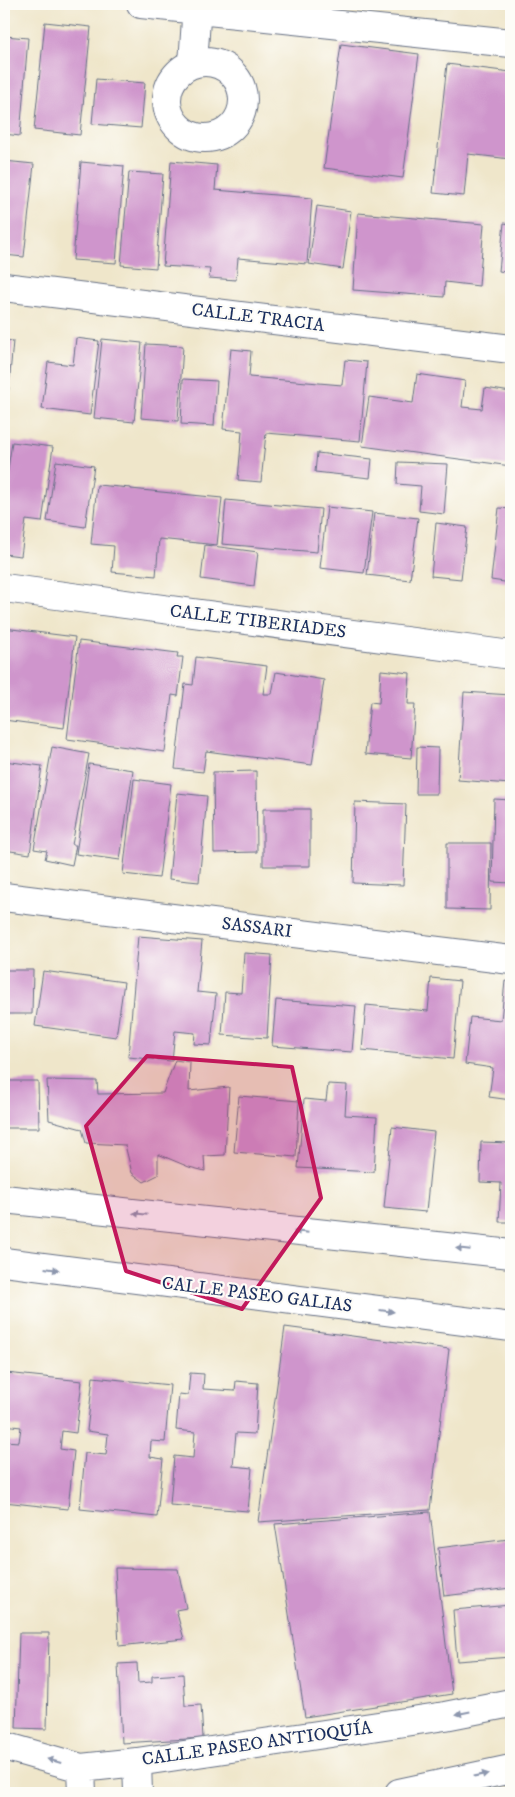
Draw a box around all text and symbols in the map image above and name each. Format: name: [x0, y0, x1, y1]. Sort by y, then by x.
street label: CALLE TRACIA: [190, 299, 326, 337]
street label: CALLE TIBERIADES: [169, 600, 347, 644]
street label: SASSARI: [221, 913, 293, 943]
one-way arrow: [131, 1210, 147, 1218]
one-way arrow: [293, 1227, 309, 1235]
one-way arrow: [454, 1245, 470, 1253]
one-way arrow: [44, 1265, 60, 1273]
street label: CALLE PASEO GALIAS: [161, 1272, 353, 1318]
one-way arrow: [379, 1308, 395, 1316]
one-way arrow: [455, 1709, 471, 1717]
street label: CALLE PASEO ANTIOQUÍA: [140, 1716, 374, 1771]
one-way arrow: [47, 1756, 62, 1764]
one-way arrow: [473, 1771, 488, 1779]

